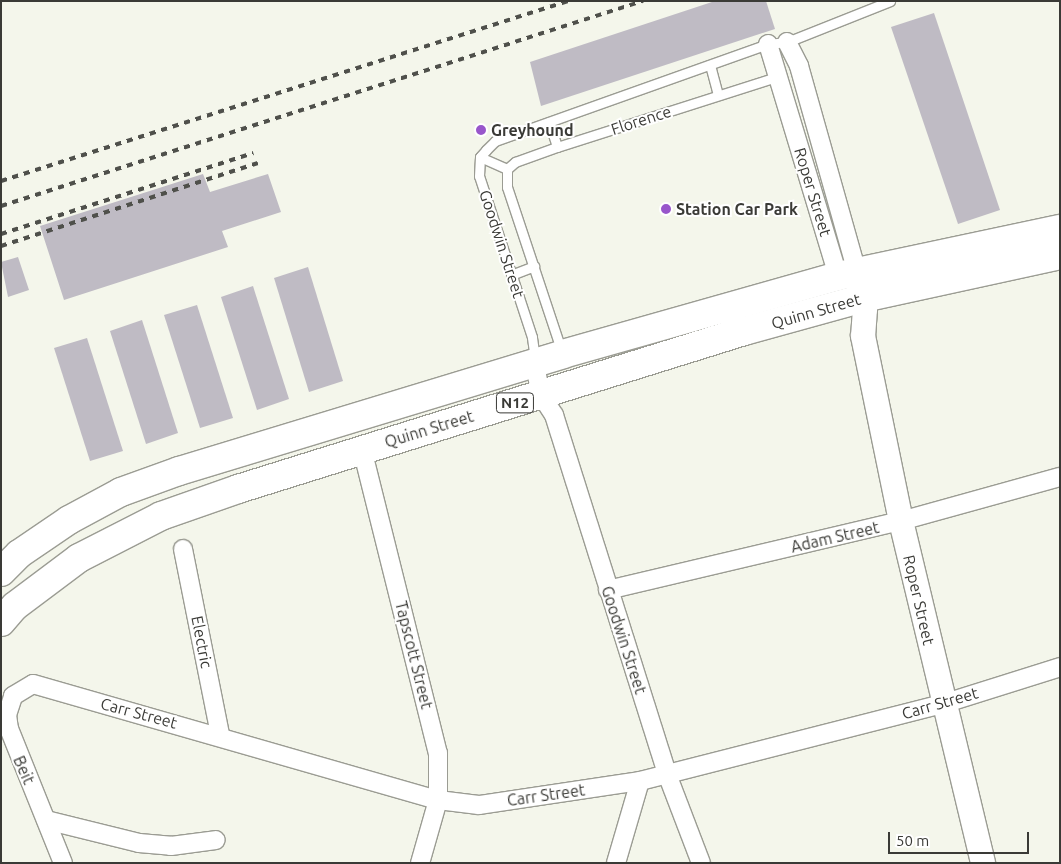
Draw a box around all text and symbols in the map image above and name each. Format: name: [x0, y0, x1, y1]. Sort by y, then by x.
street label: Florence: [608, 101, 674, 139]
place label: Greyhound: [491, 120, 574, 140]
marker: Greyhound: [475, 124, 487, 136]
street label: Roper Street: [790, 145, 836, 239]
street label: Goodwin Street: [475, 188, 529, 300]
place label: Station Car Park: [676, 199, 798, 219]
marker: Station Car Park: [660, 203, 672, 215]
street label: Quinn Street: [769, 289, 863, 333]
road number: N12: [495, 390, 535, 416]
street label: Quinn Street: [382, 406, 476, 452]
street label: Adam Street: [789, 518, 881, 556]
street label: Roper Street: [899, 553, 939, 647]
street label: Goodwin Street: [597, 584, 651, 696]
street label: Tapscott Street: [391, 599, 437, 711]
street label: Electric: [188, 614, 216, 670]
street label: Carr Street: [900, 683, 980, 723]
street label: Carr Street: [99, 694, 179, 732]
street label: Beit: [9, 753, 39, 787]
street label: Carr Street: [506, 780, 586, 810]
scale bar: [891, 822, 1032, 854]
text: 50 m: [896, 832, 929, 849]

